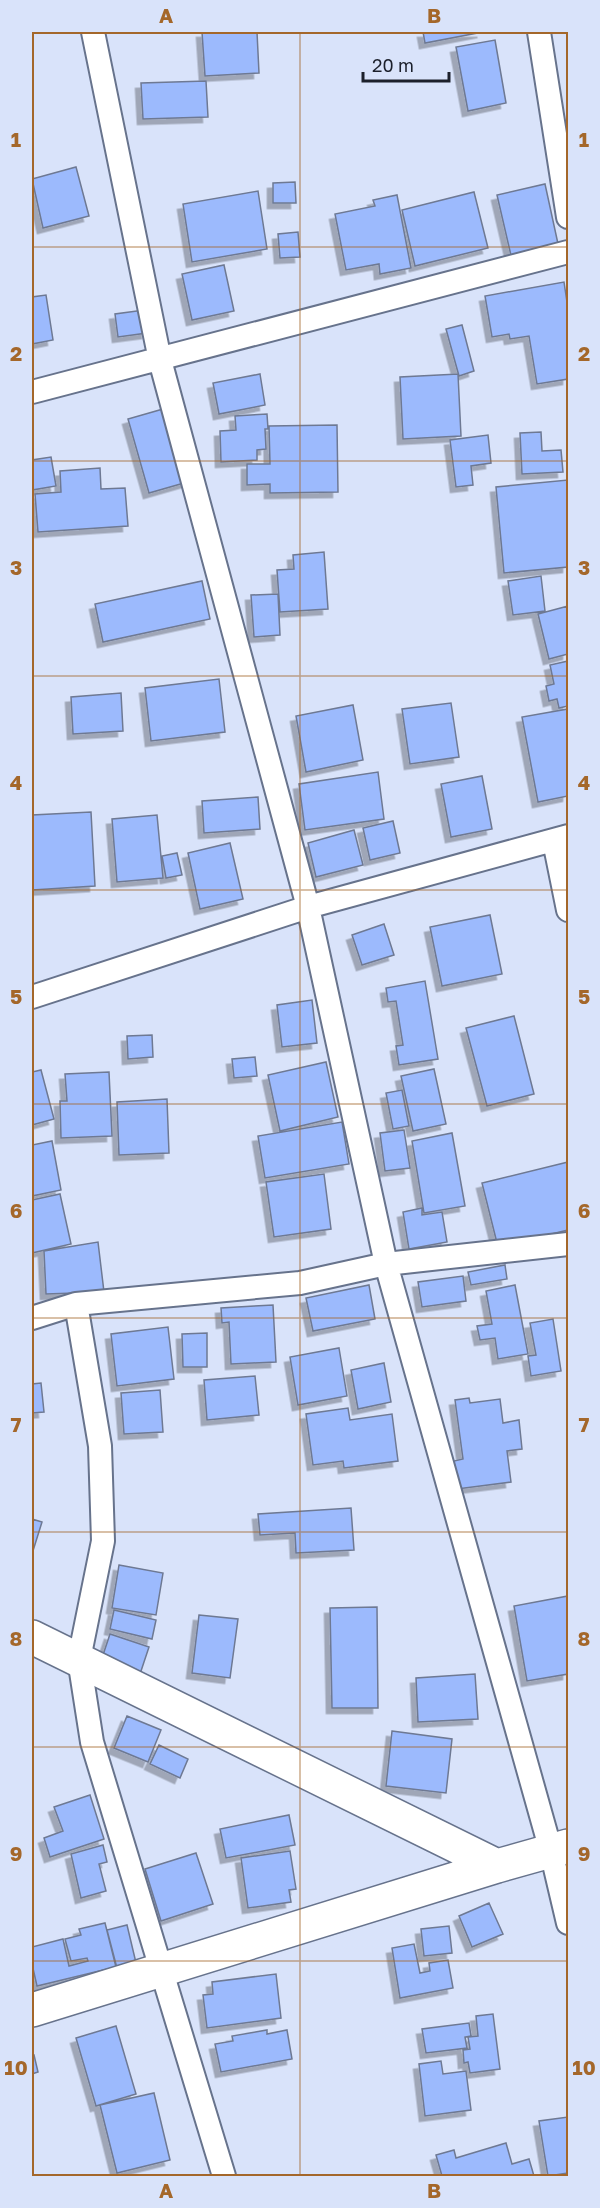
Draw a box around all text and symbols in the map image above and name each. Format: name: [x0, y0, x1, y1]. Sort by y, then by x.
text: A: [159, 3, 173, 27]
text: B: [427, 3, 441, 27]
scale bar: [363, 45, 448, 83]
text: 20 m: [372, 54, 414, 76]
text: 1: [11, 127, 21, 151]
text: 1: [579, 127, 589, 151]
text: 2: [10, 341, 22, 365]
text: 2: [578, 341, 590, 365]
text: 3: [10, 555, 22, 579]
text: 3: [578, 555, 590, 579]
text: 4: [10, 770, 22, 794]
text: 4: [578, 770, 590, 794]
text: 5: [10, 984, 22, 1008]
text: 5: [578, 984, 590, 1008]
text: 6: [10, 1198, 22, 1222]
text: 6: [578, 1198, 590, 1222]
text: 7: [11, 1412, 22, 1436]
text: 7: [579, 1412, 590, 1436]
text: 8: [10, 1626, 22, 1650]
text: 8: [578, 1626, 590, 1650]
text: 9: [10, 1841, 22, 1865]
text: 9: [578, 1841, 590, 1865]
text: 10: [4, 2055, 28, 2079]
text: 10: [572, 2055, 596, 2079]
text: A: [159, 2178, 173, 2202]
text: B: [427, 2178, 441, 2202]

